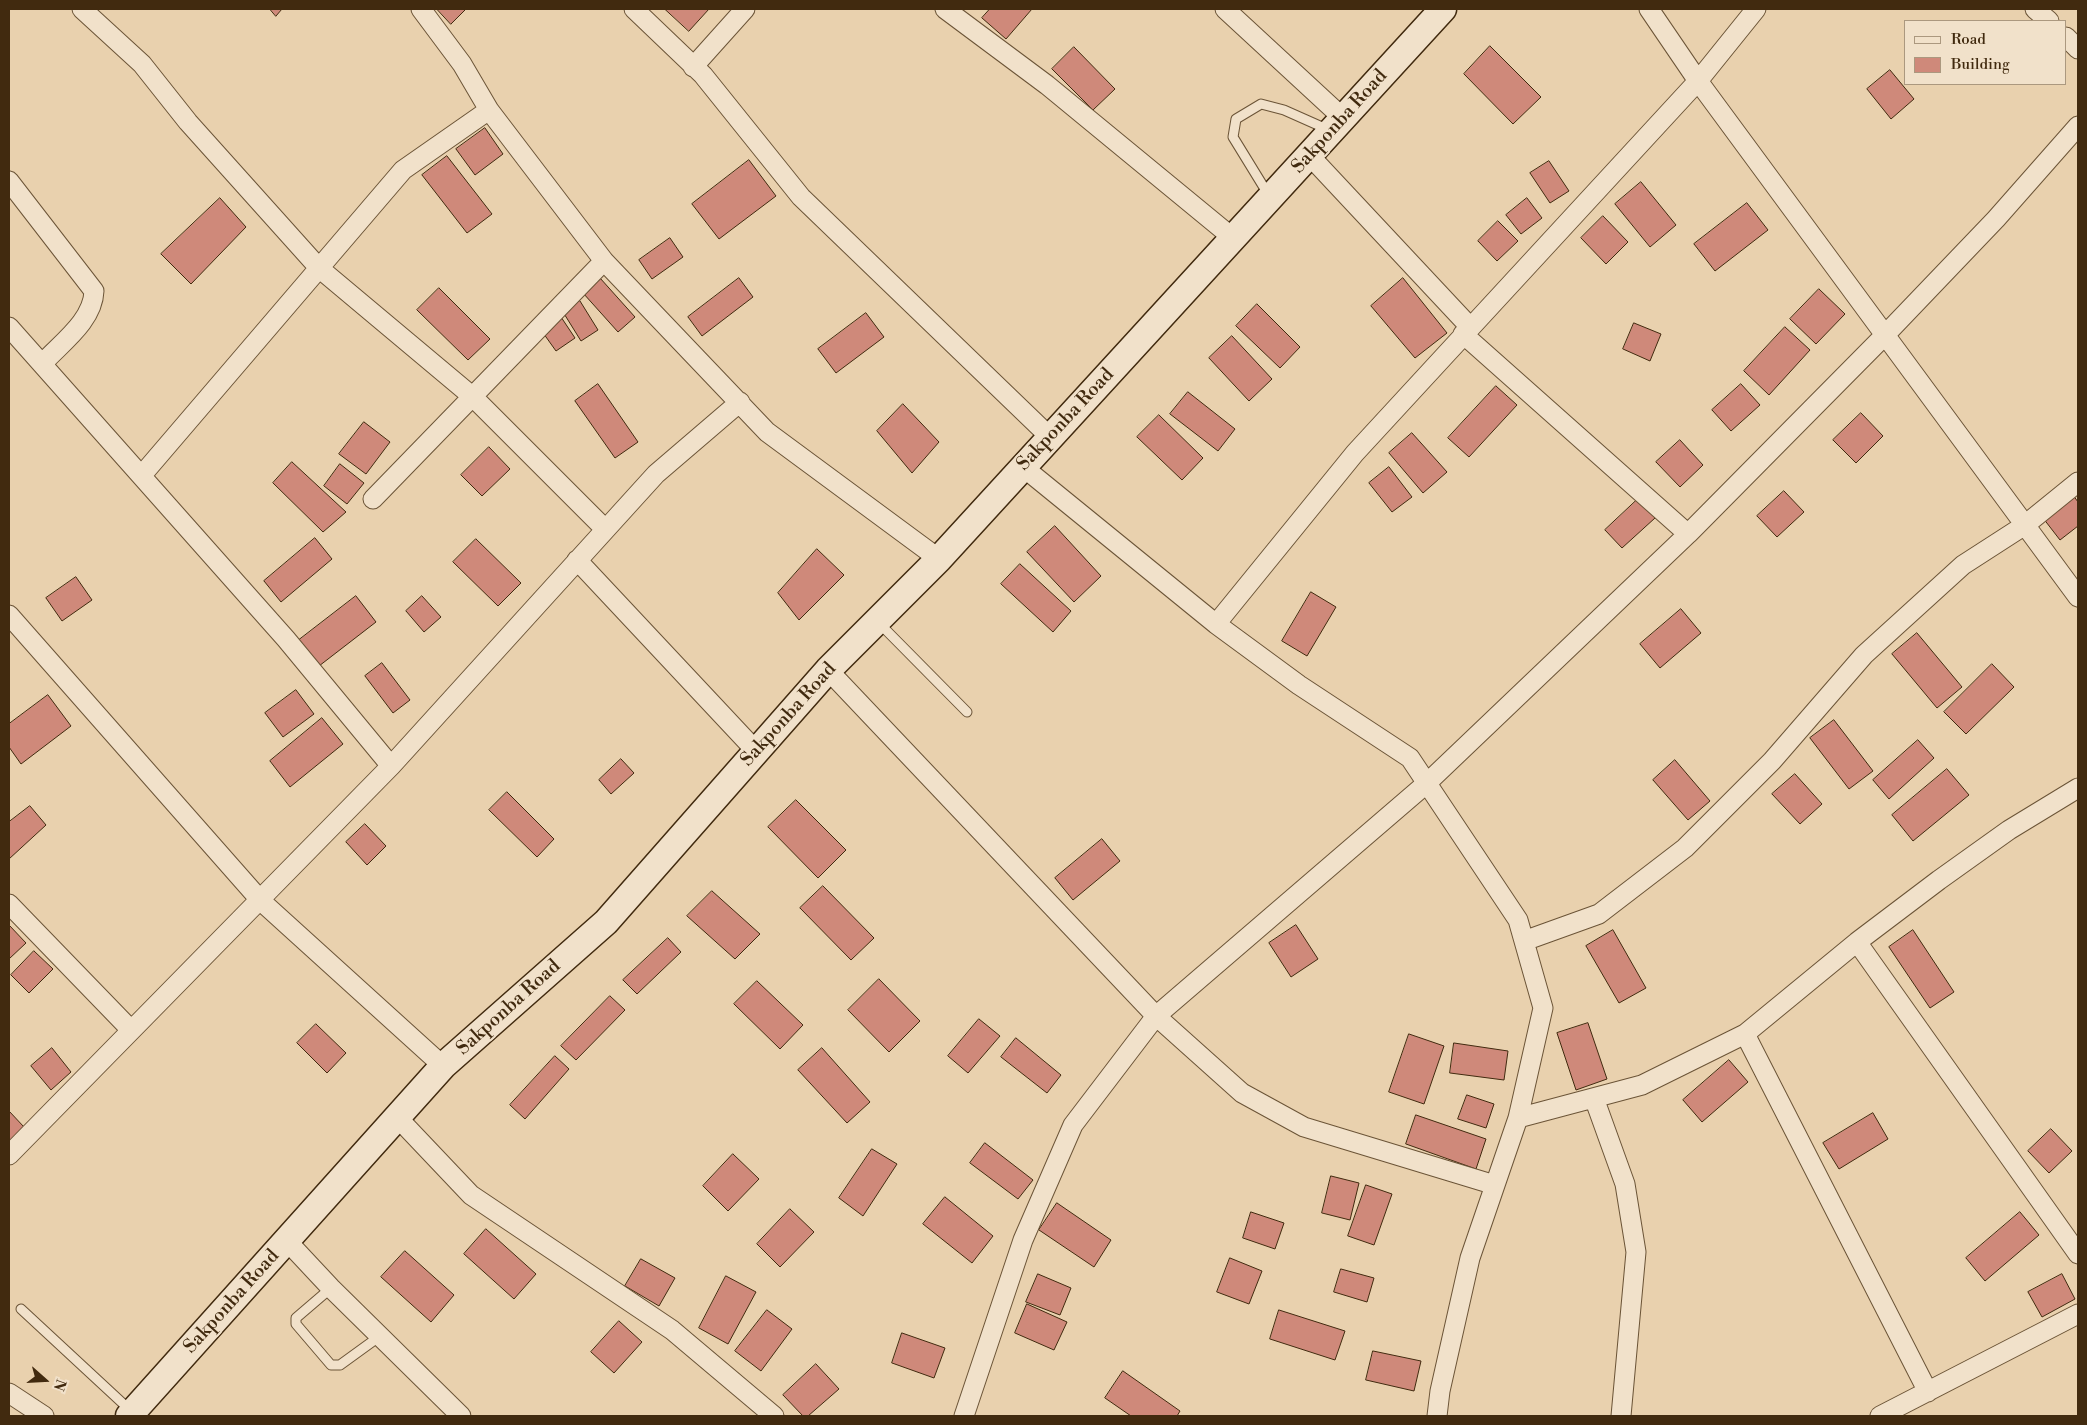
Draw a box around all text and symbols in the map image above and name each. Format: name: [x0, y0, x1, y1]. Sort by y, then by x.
legend: [1904, 20, 2067, 85]
text: Road: [1951, 30, 1986, 49]
text: Building: [1951, 55, 2010, 74]
street label: Sakponba Road: [1287, 65, 1393, 179]
street label: Sakponba Road: [1013, 364, 1119, 476]
street label: Sakponba Road: [736, 658, 842, 772]
street label: Sakponba Road: [452, 955, 566, 1061]
street label: Sakponba Road: [179, 1245, 285, 1359]
north arrow: [20, 1355, 70, 1405]
text: N: [49, 1377, 69, 1393]

